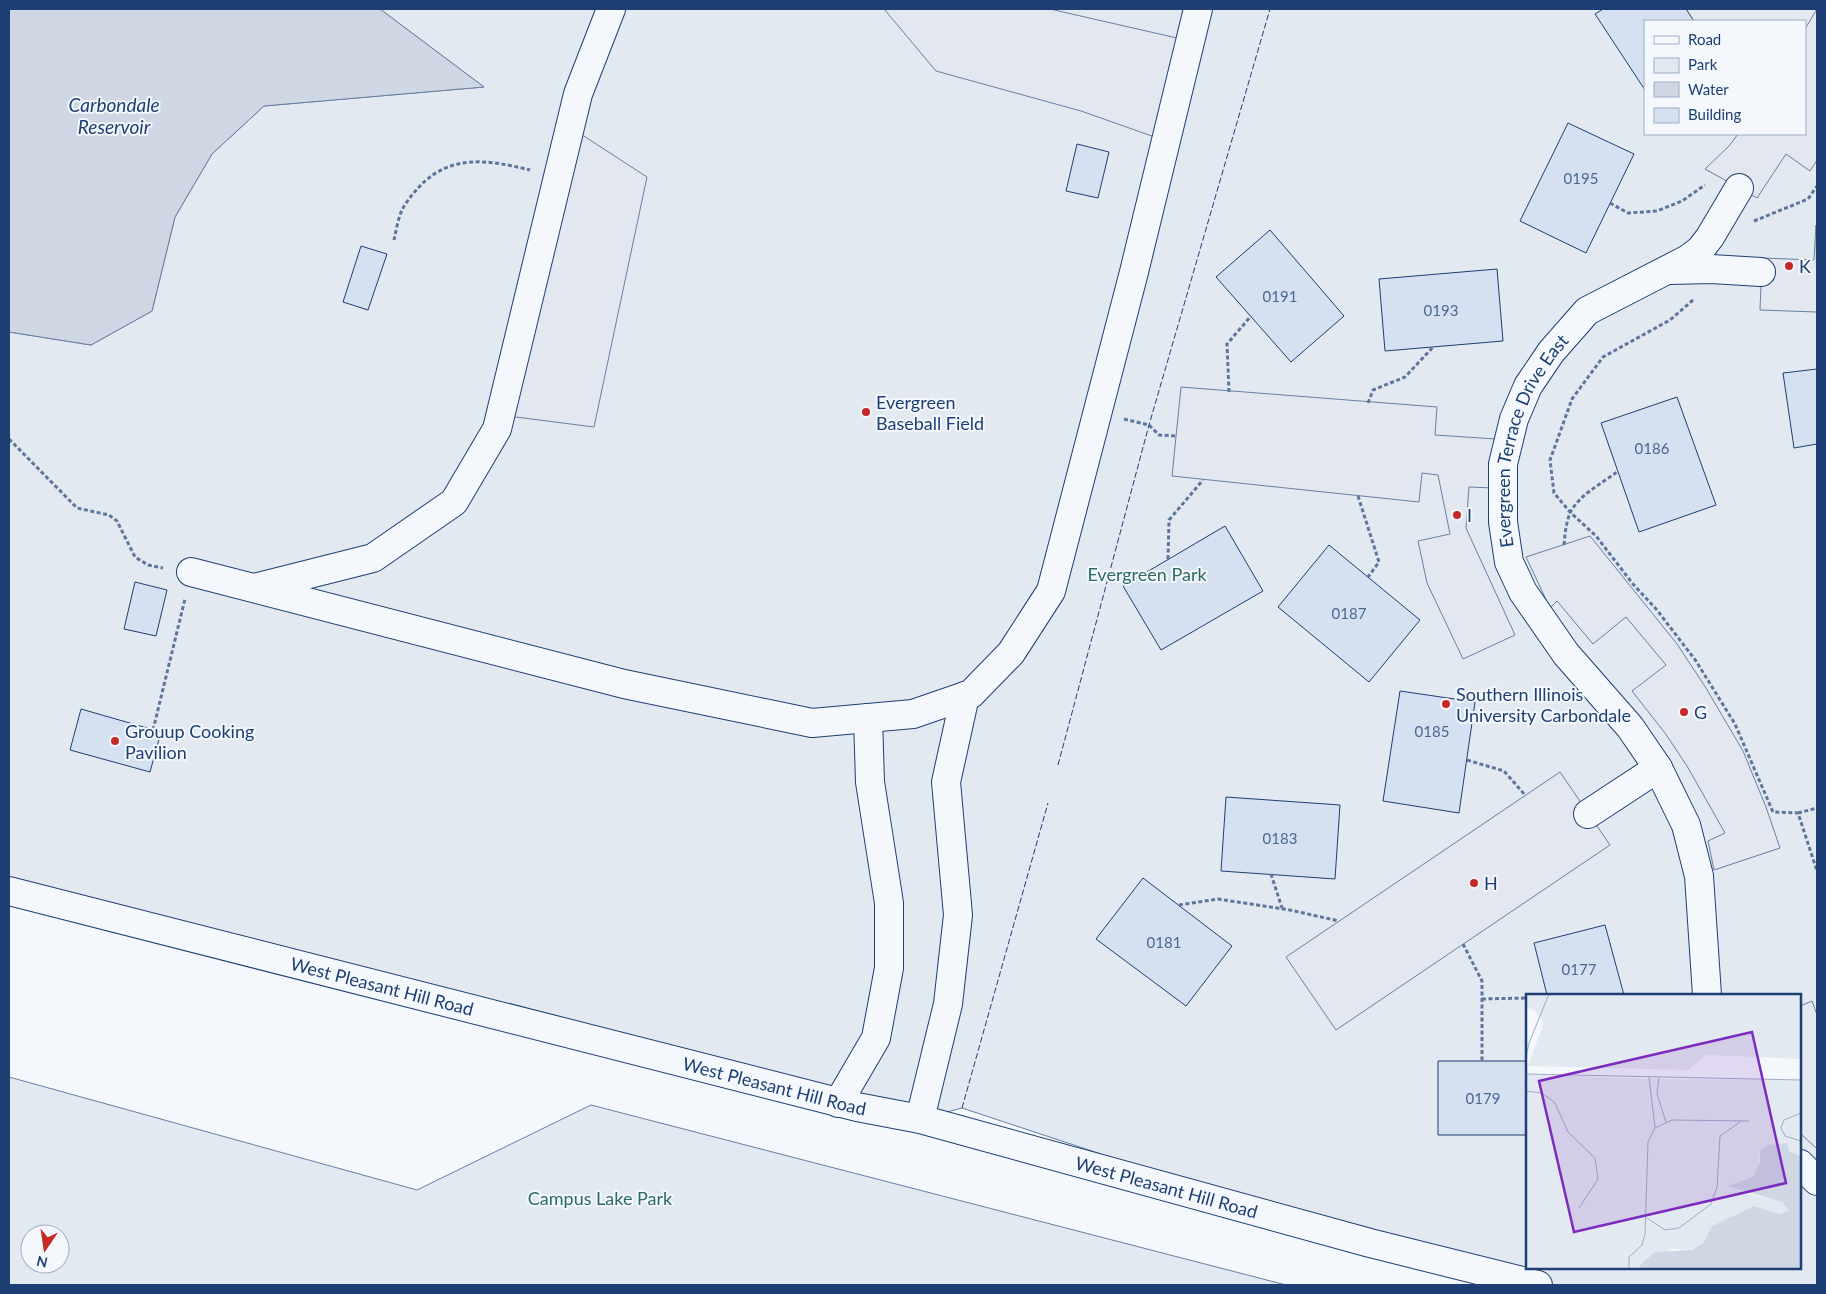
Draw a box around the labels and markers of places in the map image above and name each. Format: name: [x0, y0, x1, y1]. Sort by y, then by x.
place label: K: [1799, 255, 1811, 277]
marker: K: [1783, 260, 1795, 272]
place label: Evergreen Baseball Field: [876, 391, 984, 434]
marker: Evergreen Baseball Field: [860, 406, 872, 418]
place label: I: [1467, 504, 1472, 526]
marker: I: [1451, 509, 1463, 521]
place label: Southern Illinois University Carbondale: [1456, 683, 1631, 726]
marker: Southern Illinois University Carbondale: [1440, 698, 1452, 710]
place label: G: [1694, 701, 1707, 723]
marker: G: [1678, 706, 1690, 718]
place label: Grouup Cooking Pavilion: [125, 720, 254, 763]
marker: Grouup Cooking Pavilion: [109, 735, 121, 747]
place label: H: [1484, 872, 1498, 894]
marker: H: [1468, 877, 1480, 889]

